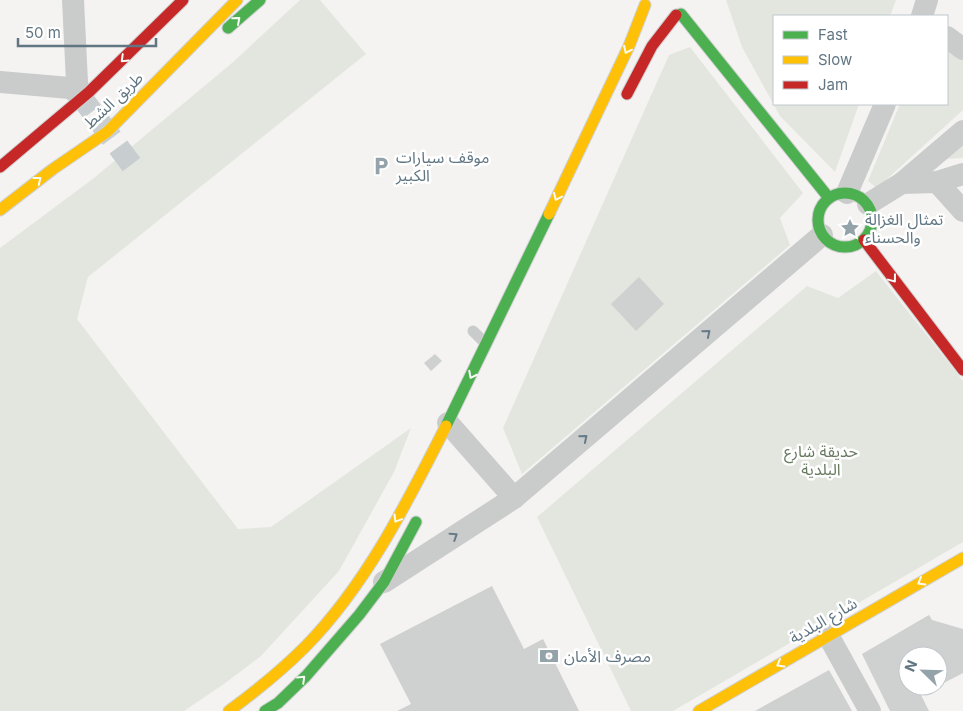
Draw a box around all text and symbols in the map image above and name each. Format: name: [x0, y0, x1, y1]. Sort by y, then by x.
scale bar: [18, 15, 155, 47]
legend: [773, 15, 948, 105]
one-way arrow: [231, 17, 240, 26]
text: 50 m: [25, 23, 61, 42]
text: Fast: [818, 25, 848, 44]
one-way arrow: [623, 45, 633, 54]
text: Slow: [818, 50, 852, 69]
one-way arrow: [120, 53, 129, 62]
street label: طريق الشط: [79, 67, 148, 133]
text: Jam: [818, 75, 848, 94]
place label: موقف سيارات الكبير: [395, 147, 490, 185]
parking icon: موقف سيارات الكبير: [370, 155, 392, 177]
one-way arrow: [32, 178, 41, 186]
one-way arrow: [553, 192, 564, 201]
place label: تمثال الغزالة والحسناء: [865, 209, 944, 247]
place icon: تمثال الغزالة والحسناء: [839, 217, 861, 239]
one-way arrow: [888, 273, 896, 282]
one-way arrow: [702, 330, 711, 339]
one-way arrow: [468, 370, 478, 379]
one-way arrow: [578, 435, 587, 444]
park label: حديقة شارع البلدية: [784, 441, 858, 479]
one-way arrow: [394, 514, 404, 523]
one-way arrow: [449, 533, 458, 542]
one-way arrow: [917, 576, 926, 586]
street label: شارع البلدية: [786, 593, 862, 650]
bank icon: مصرف الأمان: [538, 645, 560, 667]
place label: مصرف الأمان: [564, 646, 651, 666]
north arrow: [898, 646, 948, 696]
one-way arrow: [776, 657, 785, 667]
text: N: [901, 657, 920, 674]
one-way arrow: [296, 676, 305, 685]

